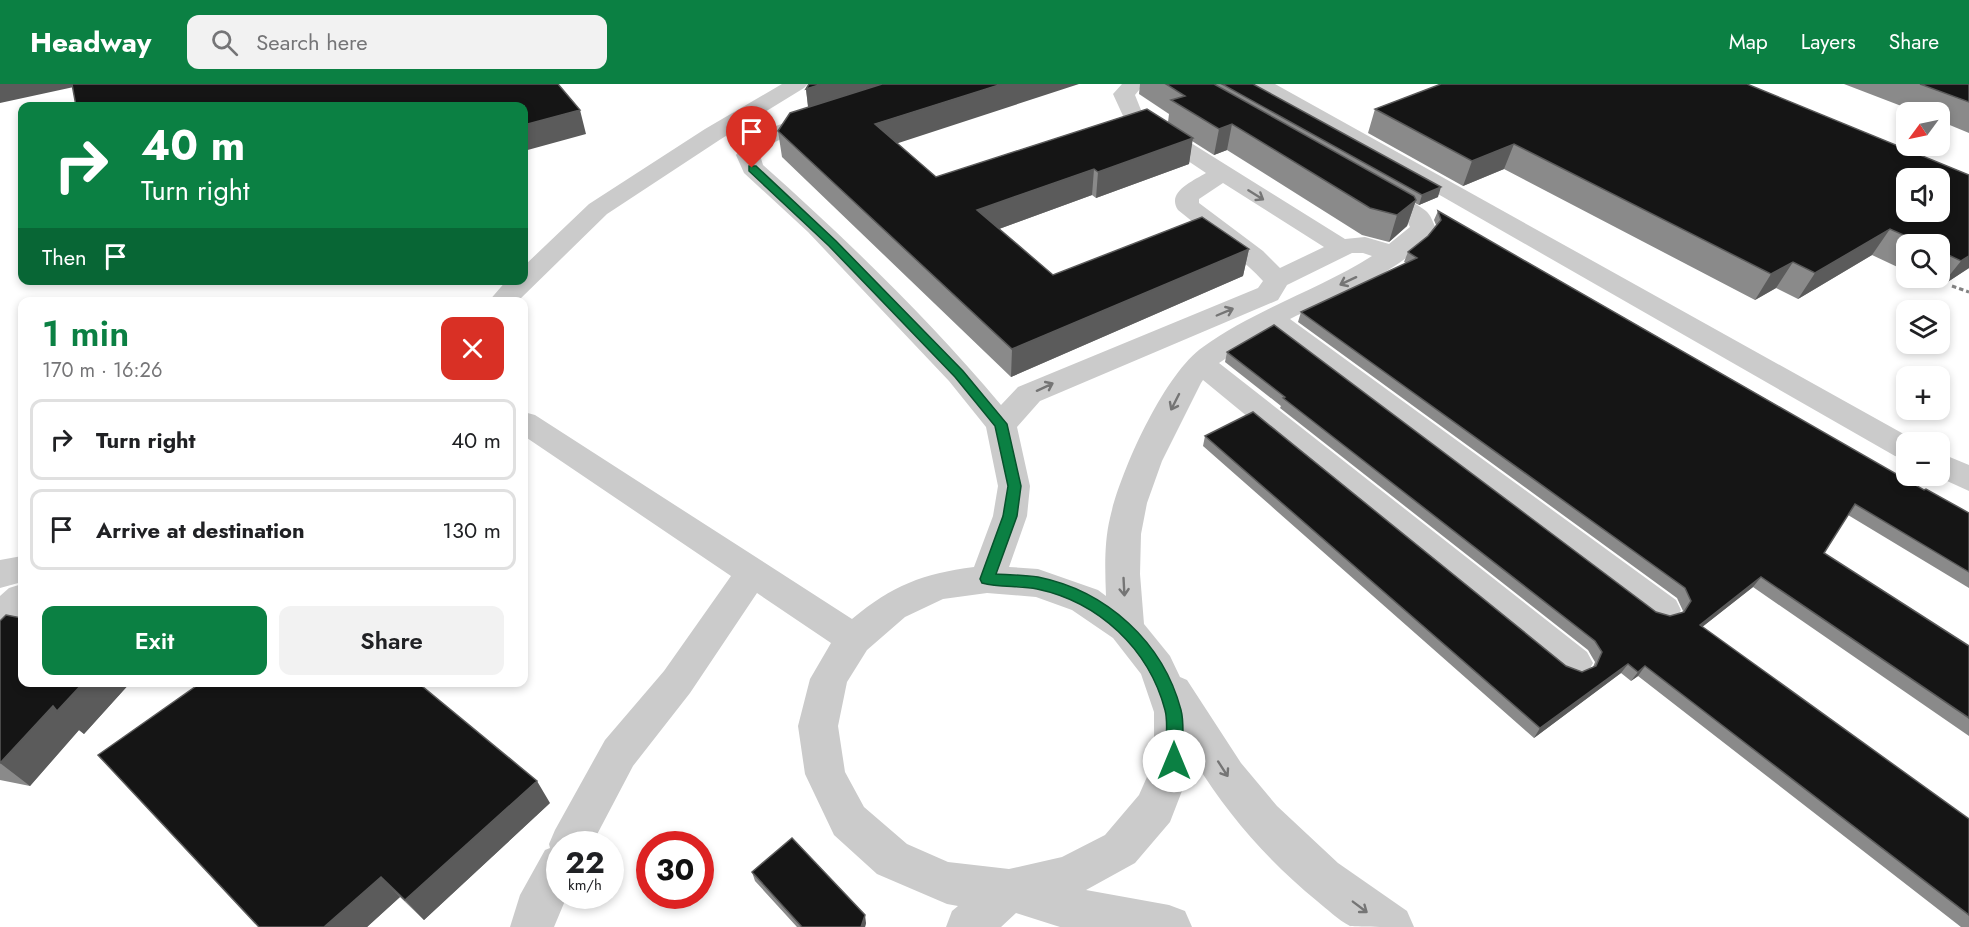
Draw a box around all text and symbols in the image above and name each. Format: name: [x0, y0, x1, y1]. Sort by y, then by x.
search box: [187, 15, 607, 69]
text: Headway: [30, 22, 151, 63]
icon: search: [208, 26, 241, 59]
text: Search here: [256, 26, 368, 58]
text: Map: [1729, 27, 1768, 57]
text: Layers: [1801, 27, 1856, 57]
text: Share: [1889, 27, 1939, 57]
north arrow: [1896, 102, 1950, 156]
map controls: [1896, 102, 1950, 486]
pin: [726, 106, 777, 168]
text: 40 m: [141, 115, 245, 176]
icon: arrive: [735, 115, 768, 148]
icon: right: [42, 126, 120, 204]
button: sound: [1896, 168, 1950, 222]
text: Turn right: [141, 171, 249, 210]
one-way arrow: [1248, 188, 1265, 201]
button: search: [1896, 234, 1950, 288]
icon: arrive: [99, 240, 132, 273]
text: Then: [42, 241, 87, 273]
one-way arrow: [1340, 276, 1358, 288]
button: layers: [1896, 300, 1950, 354]
one-way arrow: [1215, 306, 1233, 317]
text: 1 min: [42, 307, 129, 359]
button: close: [441, 317, 504, 380]
text: 170 m · 16:26: [42, 356, 163, 385]
button: +: [1896, 366, 1950, 420]
one-way arrow: [1035, 381, 1053, 393]
one-way arrow: [1169, 393, 1181, 411]
icon: right: [45, 423, 78, 456]
text: Turn right: [96, 424, 196, 456]
text: 40 m: [451, 424, 501, 456]
button: −: [1896, 432, 1950, 486]
icon: arrive: [45, 513, 78, 546]
text: Arrive at destination: [96, 514, 305, 546]
text: 130 m: [442, 514, 501, 546]
one-way arrow: [1119, 576, 1130, 596]
button: Exit: [42, 606, 267, 675]
button: Share: [279, 606, 504, 675]
position arrow: [1142, 729, 1206, 793]
one-way arrow: [1217, 761, 1229, 777]
speed limit sign: 30: [636, 831, 714, 909]
text: 22: [565, 841, 605, 884]
text: km/h: [568, 874, 602, 896]
one-way arrow: [1352, 900, 1368, 913]

